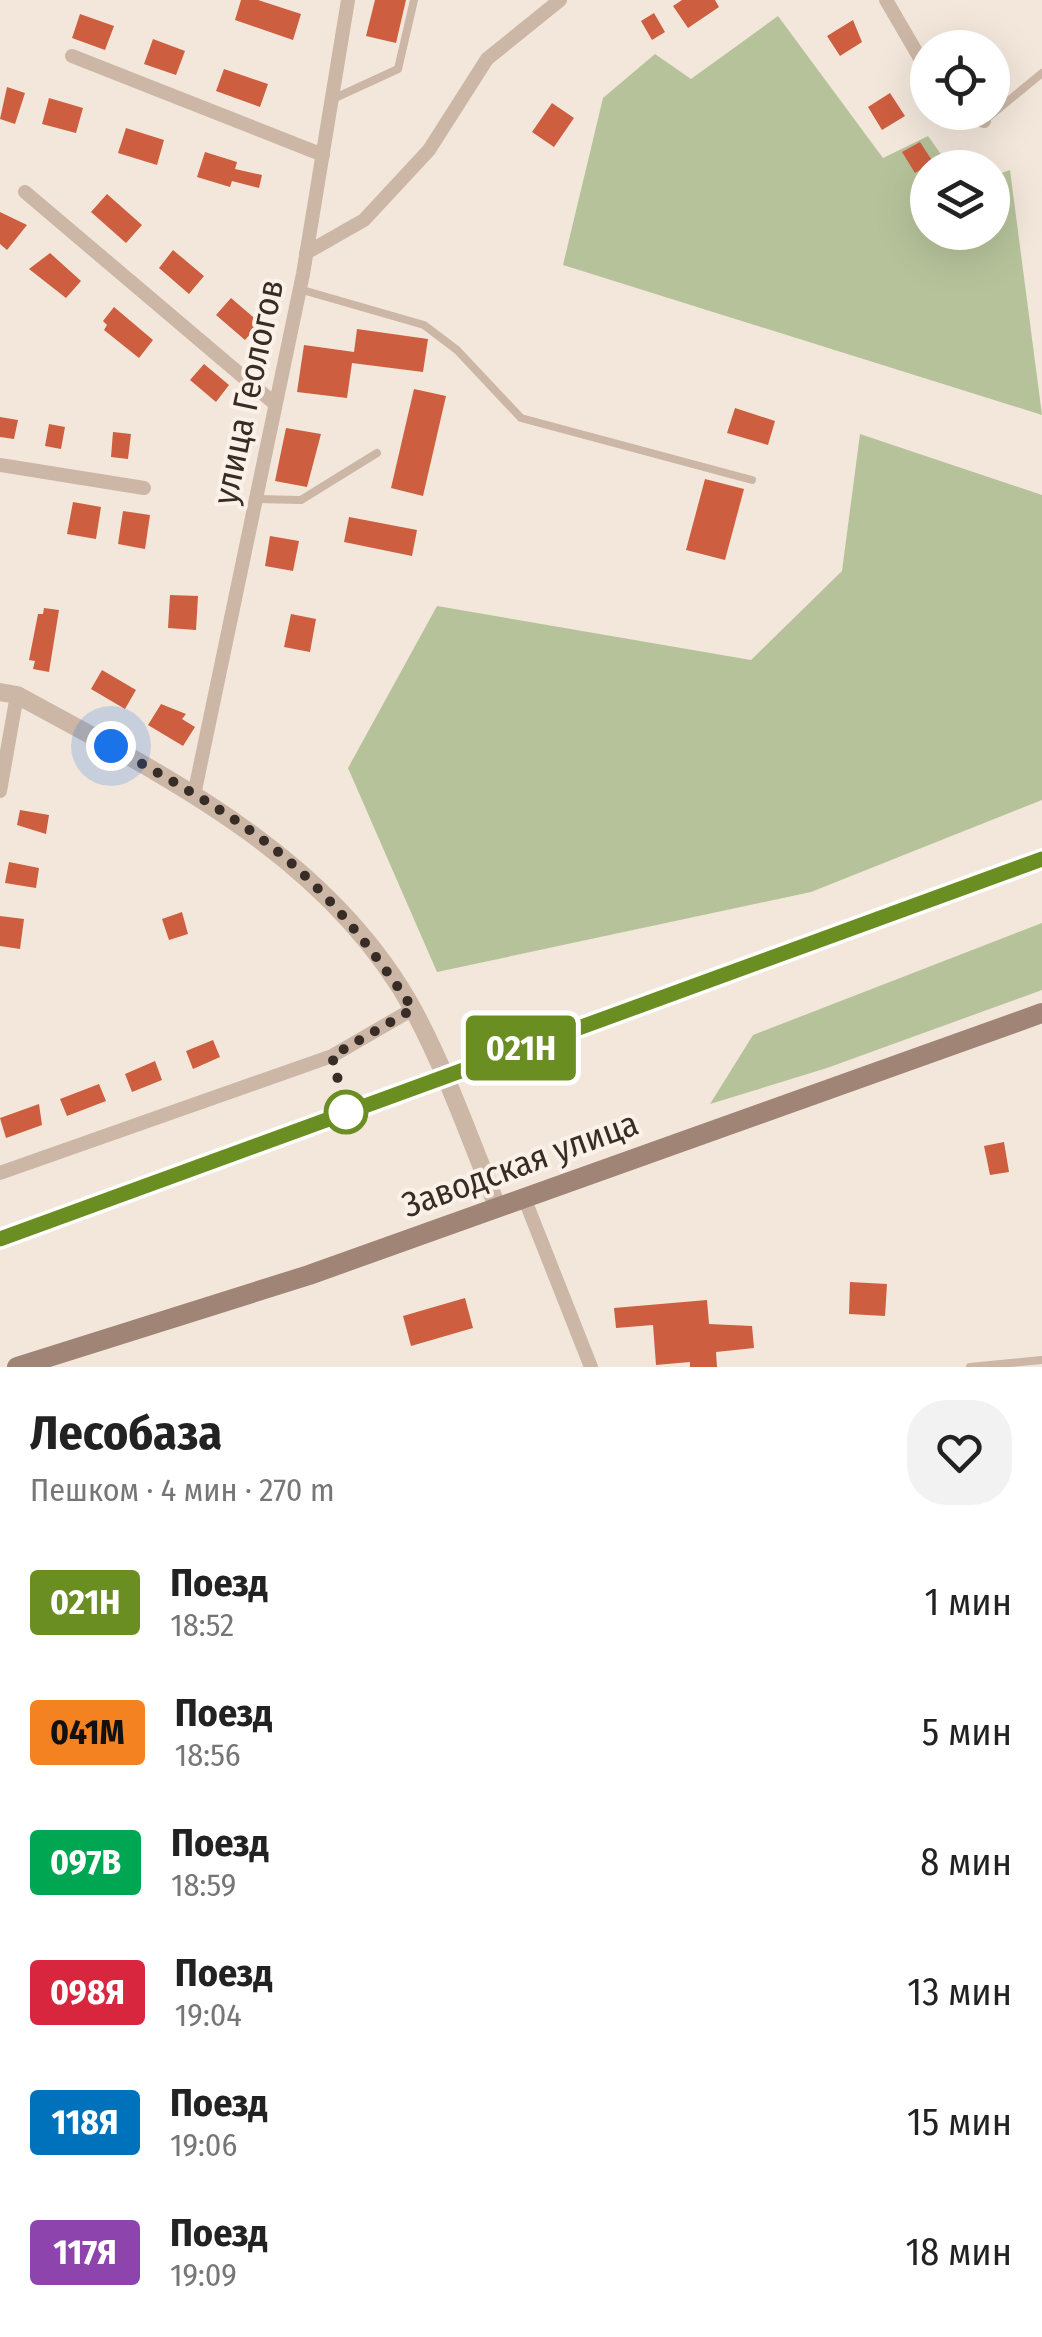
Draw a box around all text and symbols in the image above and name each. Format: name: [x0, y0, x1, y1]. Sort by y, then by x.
map controls: [910, 30, 1010, 250]
button: locate: [910, 30, 1010, 130]
button: layers: [910, 150, 1010, 250]
street label: улица Геологов: [204, 276, 292, 508]
your location: [86, 721, 136, 771]
line badge: 021Н: [451, 1016, 591, 1080]
text: 021Н: [486, 1027, 556, 1069]
unlabelled marker: [325, 1091, 367, 1133]
street label: Заводская улица: [396, 1102, 644, 1226]
button: heart: [907, 1400, 1012, 1505]
text: Лесобаза: [30, 1404, 222, 1462]
text: Пешком · 4 мин · 270 m: [30, 1471, 335, 1509]
text: Поезд: [170, 1560, 268, 1606]
text: 1 мин: [924, 1579, 1012, 1625]
text: 021Н: [50, 1581, 120, 1623]
text: 18:52: [170, 1606, 234, 1644]
text: Поезд: [175, 1690, 272, 1736]
text: 5 мин: [922, 1709, 1012, 1755]
text: 041М: [50, 1711, 125, 1753]
text: 18:56: [175, 1736, 241, 1774]
text: Поезд: [171, 1820, 269, 1866]
text: 8 мин: [920, 1839, 1012, 1885]
text: 097В: [50, 1841, 121, 1883]
text: 18:59: [171, 1866, 236, 1904]
text: Поезд: [175, 1950, 272, 1996]
text: 13 мин: [907, 1969, 1012, 2015]
text: 098Я: [50, 1971, 125, 2013]
text: 19:04: [175, 1996, 242, 2034]
text: Поезд: [170, 2080, 268, 2126]
text: 15 мин: [907, 2099, 1012, 2145]
text: 118Я: [52, 2101, 118, 2143]
text: 19:06: [170, 2126, 237, 2164]
text: Поезд: [170, 2210, 268, 2256]
text: 18 мин: [905, 2229, 1012, 2275]
text: 117Я: [53, 2231, 117, 2273]
text: 19:09: [170, 2256, 237, 2294]

